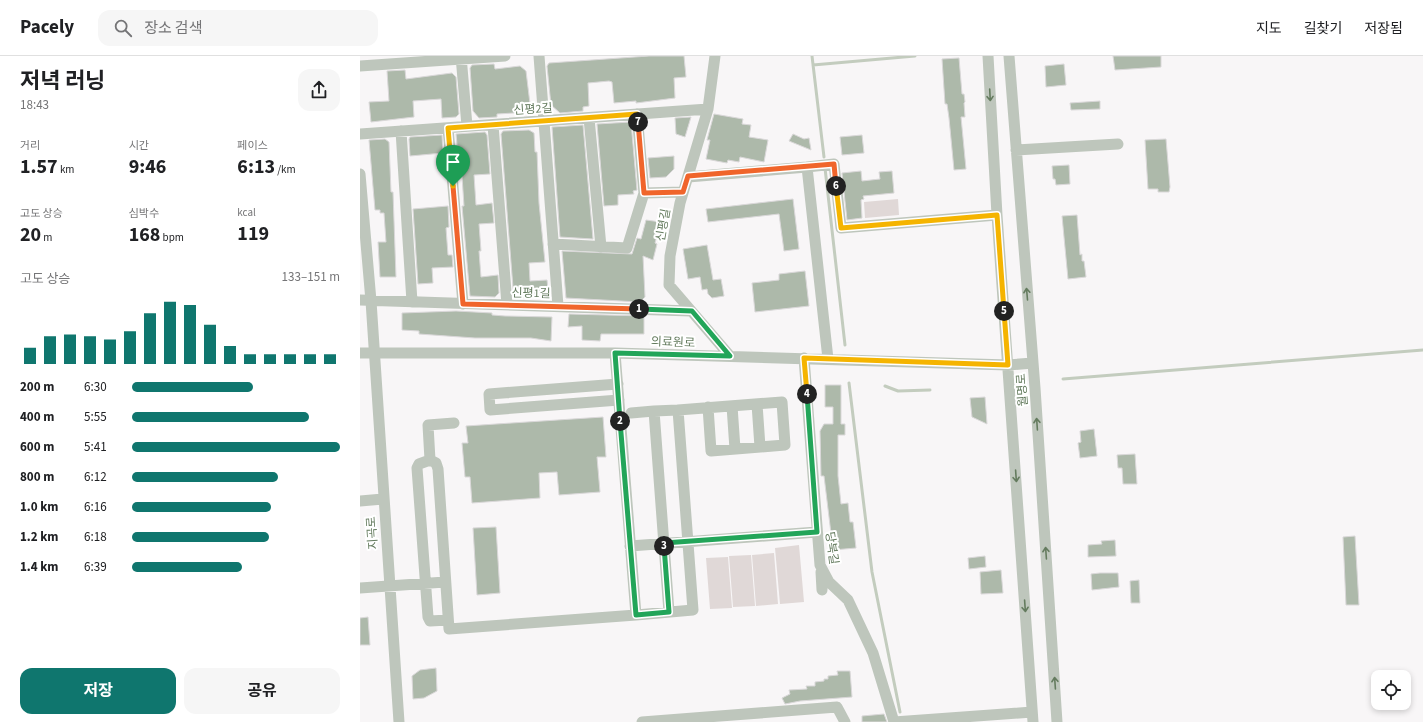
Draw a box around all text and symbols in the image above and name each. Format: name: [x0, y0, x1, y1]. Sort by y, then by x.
search box: [98, 10, 378, 46]
text: Pacely: [20, 14, 74, 41]
icon: search: [112, 17, 134, 39]
text: 장소 검색: [144, 18, 202, 39]
text: 지도: [1256, 19, 1282, 39]
text: 길찾기: [1304, 19, 1342, 39]
text: 저장됨: [1364, 19, 1403, 39]
text: 저녁 러닝: [20, 65, 105, 97]
button: share: [298, 69, 340, 111]
one-way arrow: [987, 88, 994, 101]
text: 18:43: [20, 96, 49, 114]
street label: 신평2길: [513, 100, 553, 119]
pin: 7: [628, 112, 648, 132]
text: 7: [635, 114, 641, 129]
text: 거리: [20, 138, 40, 153]
text: 시간: [129, 138, 149, 153]
text: 페이스: [237, 138, 268, 153]
pin: [436, 145, 470, 186]
icon: arrive: [442, 151, 464, 173]
text: 1.57: [20, 153, 58, 181]
text: 9:46: [129, 153, 166, 181]
text: 6:13: [237, 153, 275, 181]
text: km: [58, 162, 74, 177]
text: /km: [275, 162, 296, 177]
pin: 6: [826, 176, 846, 196]
text: 6: [833, 178, 839, 193]
text: kcal: [237, 205, 256, 220]
text: 고도 상승: [20, 206, 63, 221]
text: 심박수: [129, 206, 159, 221]
street label: 신평길: [652, 207, 675, 243]
text: 119: [237, 220, 269, 248]
text: 20: [20, 221, 41, 249]
text: 168: [129, 221, 160, 249]
text: m: [41, 230, 52, 245]
text: bpm: [160, 230, 184, 245]
text: 133–151 m: [282, 268, 340, 286]
text: 고도 상승: [20, 270, 70, 288]
street label: 신평1길: [511, 285, 551, 302]
one-way arrow: [1024, 288, 1031, 301]
pin: 1: [629, 299, 649, 319]
text: 1: [636, 301, 642, 316]
pin: 5: [994, 301, 1014, 321]
text: 5: [1001, 303, 1007, 318]
street label: 의료원로: [651, 333, 695, 352]
street label: 월명로: [1013, 373, 1032, 407]
text: 200 m: [20, 378, 54, 396]
text: 6:30: [84, 378, 107, 396]
pin: 4: [797, 384, 817, 404]
text: 4: [804, 386, 810, 401]
text: 400 m: [20, 408, 54, 426]
text: 5:55: [84, 408, 107, 426]
pin: 2: [610, 411, 630, 431]
text: 2: [617, 413, 623, 428]
one-way arrow: [1034, 418, 1041, 431]
text: 600 m: [20, 438, 54, 456]
text: 5:41: [84, 438, 107, 456]
text: 800 m: [20, 468, 54, 486]
text: 6:12: [84, 468, 107, 486]
one-way arrow: [1012, 469, 1019, 482]
text: 1.0 km: [20, 498, 59, 516]
text: 6:16: [84, 498, 107, 516]
street label: 지곡로: [363, 516, 382, 550]
text: 1.2 km: [20, 528, 59, 546]
text: 6:18: [84, 528, 107, 546]
street label: 당북길: [821, 530, 842, 566]
pin: 3: [654, 536, 674, 556]
text: 3: [661, 538, 667, 553]
one-way arrow: [1043, 547, 1050, 560]
text: 1.4 km: [20, 558, 59, 576]
text: 6:39: [84, 558, 107, 576]
one-way arrow: [1021, 599, 1028, 612]
button: 저장: [20, 668, 176, 714]
button: 공유: [184, 668, 340, 714]
map controls: [1371, 670, 1411, 710]
button: locate: [1371, 670, 1411, 710]
one-way arrow: [1051, 677, 1058, 690]

